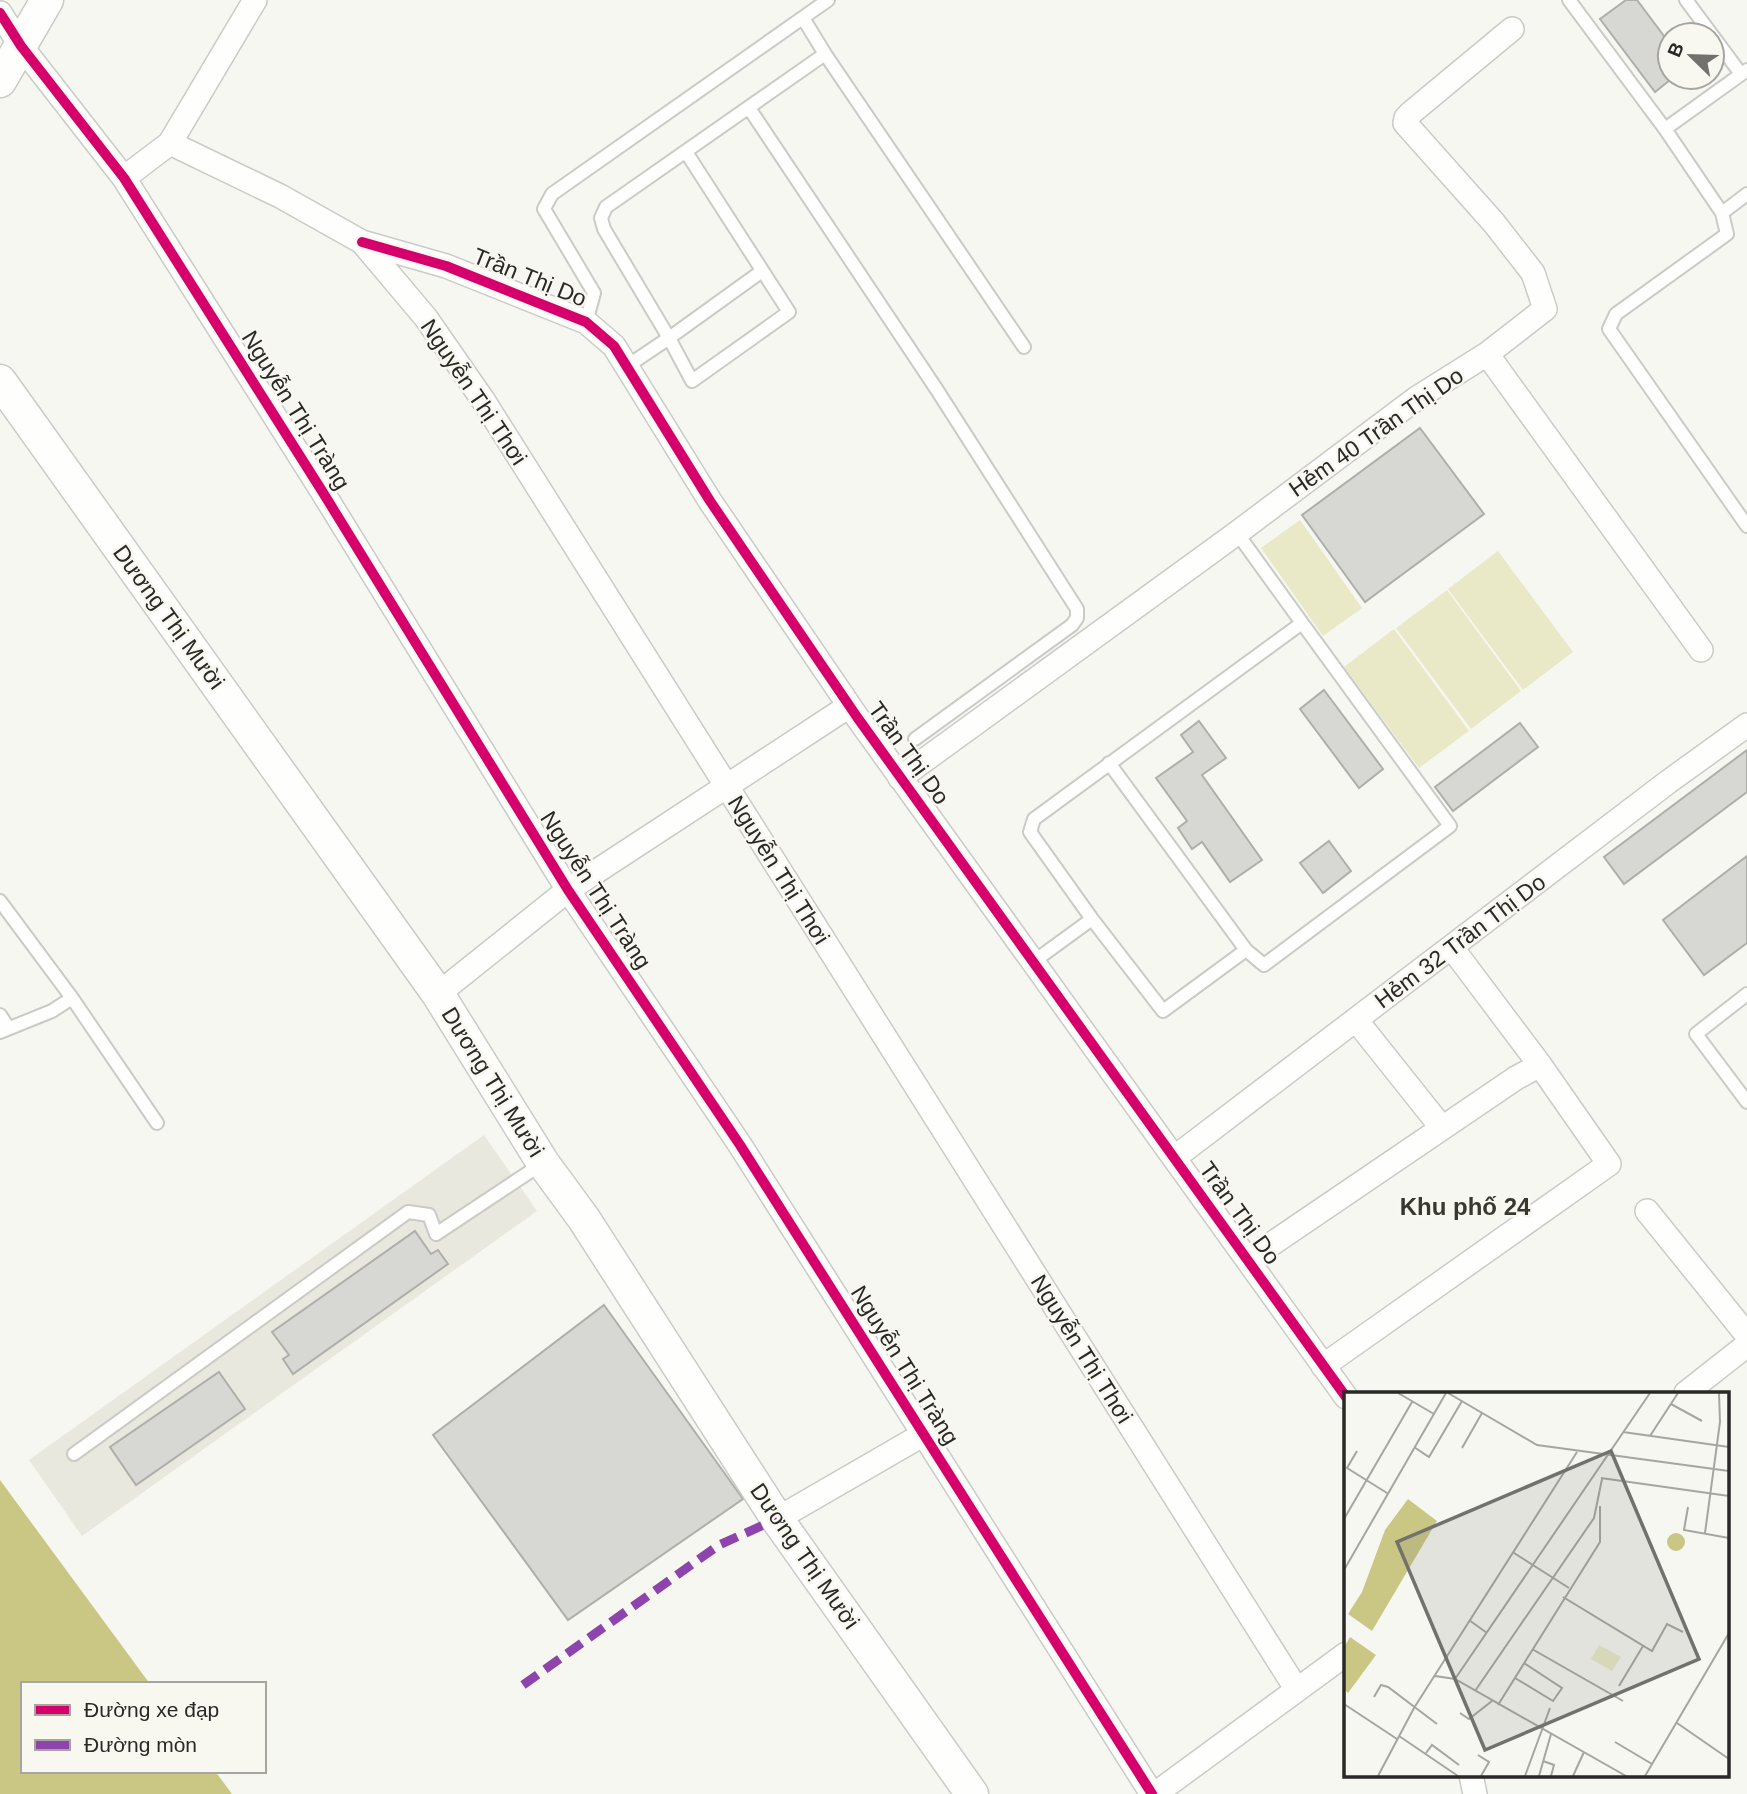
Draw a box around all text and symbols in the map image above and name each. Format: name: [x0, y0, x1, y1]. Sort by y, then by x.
north arrow: [1656, 21, 1726, 91]
text: B: [1663, 39, 1688, 60]
street label: Trần Thị Do: [469, 242, 591, 312]
street label: Nguyễn Thị Thơi: [416, 314, 532, 470]
street label: Nguyễn Thị Tràng: [237, 326, 355, 494]
street label: Hẻm 40 Trần Thị Do: [1284, 362, 1468, 502]
street label: Dương Thị Mười: [108, 540, 230, 694]
street label: Trần Thị Do: [863, 697, 955, 809]
street label: Nguyễn Thị Thơi: [723, 791, 835, 949]
street label: Nguyễn Thị Tràng: [535, 806, 657, 974]
street label: Hẻm 32 Trần Thị Do: [1370, 868, 1550, 1014]
street label: Dương Thị Mười: [436, 1002, 550, 1162]
street label: Trần Thị Do: [1194, 1157, 1286, 1269]
district label: Khu phố 24: [1400, 1193, 1531, 1220]
street label: Nguyễn Thị Thơi: [1026, 1270, 1138, 1428]
street label: Nguyễn Thị Tràng: [846, 1281, 964, 1449]
inset map: [1344, 1392, 1730, 1776]
street label: Dương Thị Mười: [745, 1478, 865, 1634]
legend: [21, 1682, 266, 1773]
text: Đường xe đạp: [84, 1698, 219, 1721]
text: Đường mòn: [84, 1733, 197, 1756]

